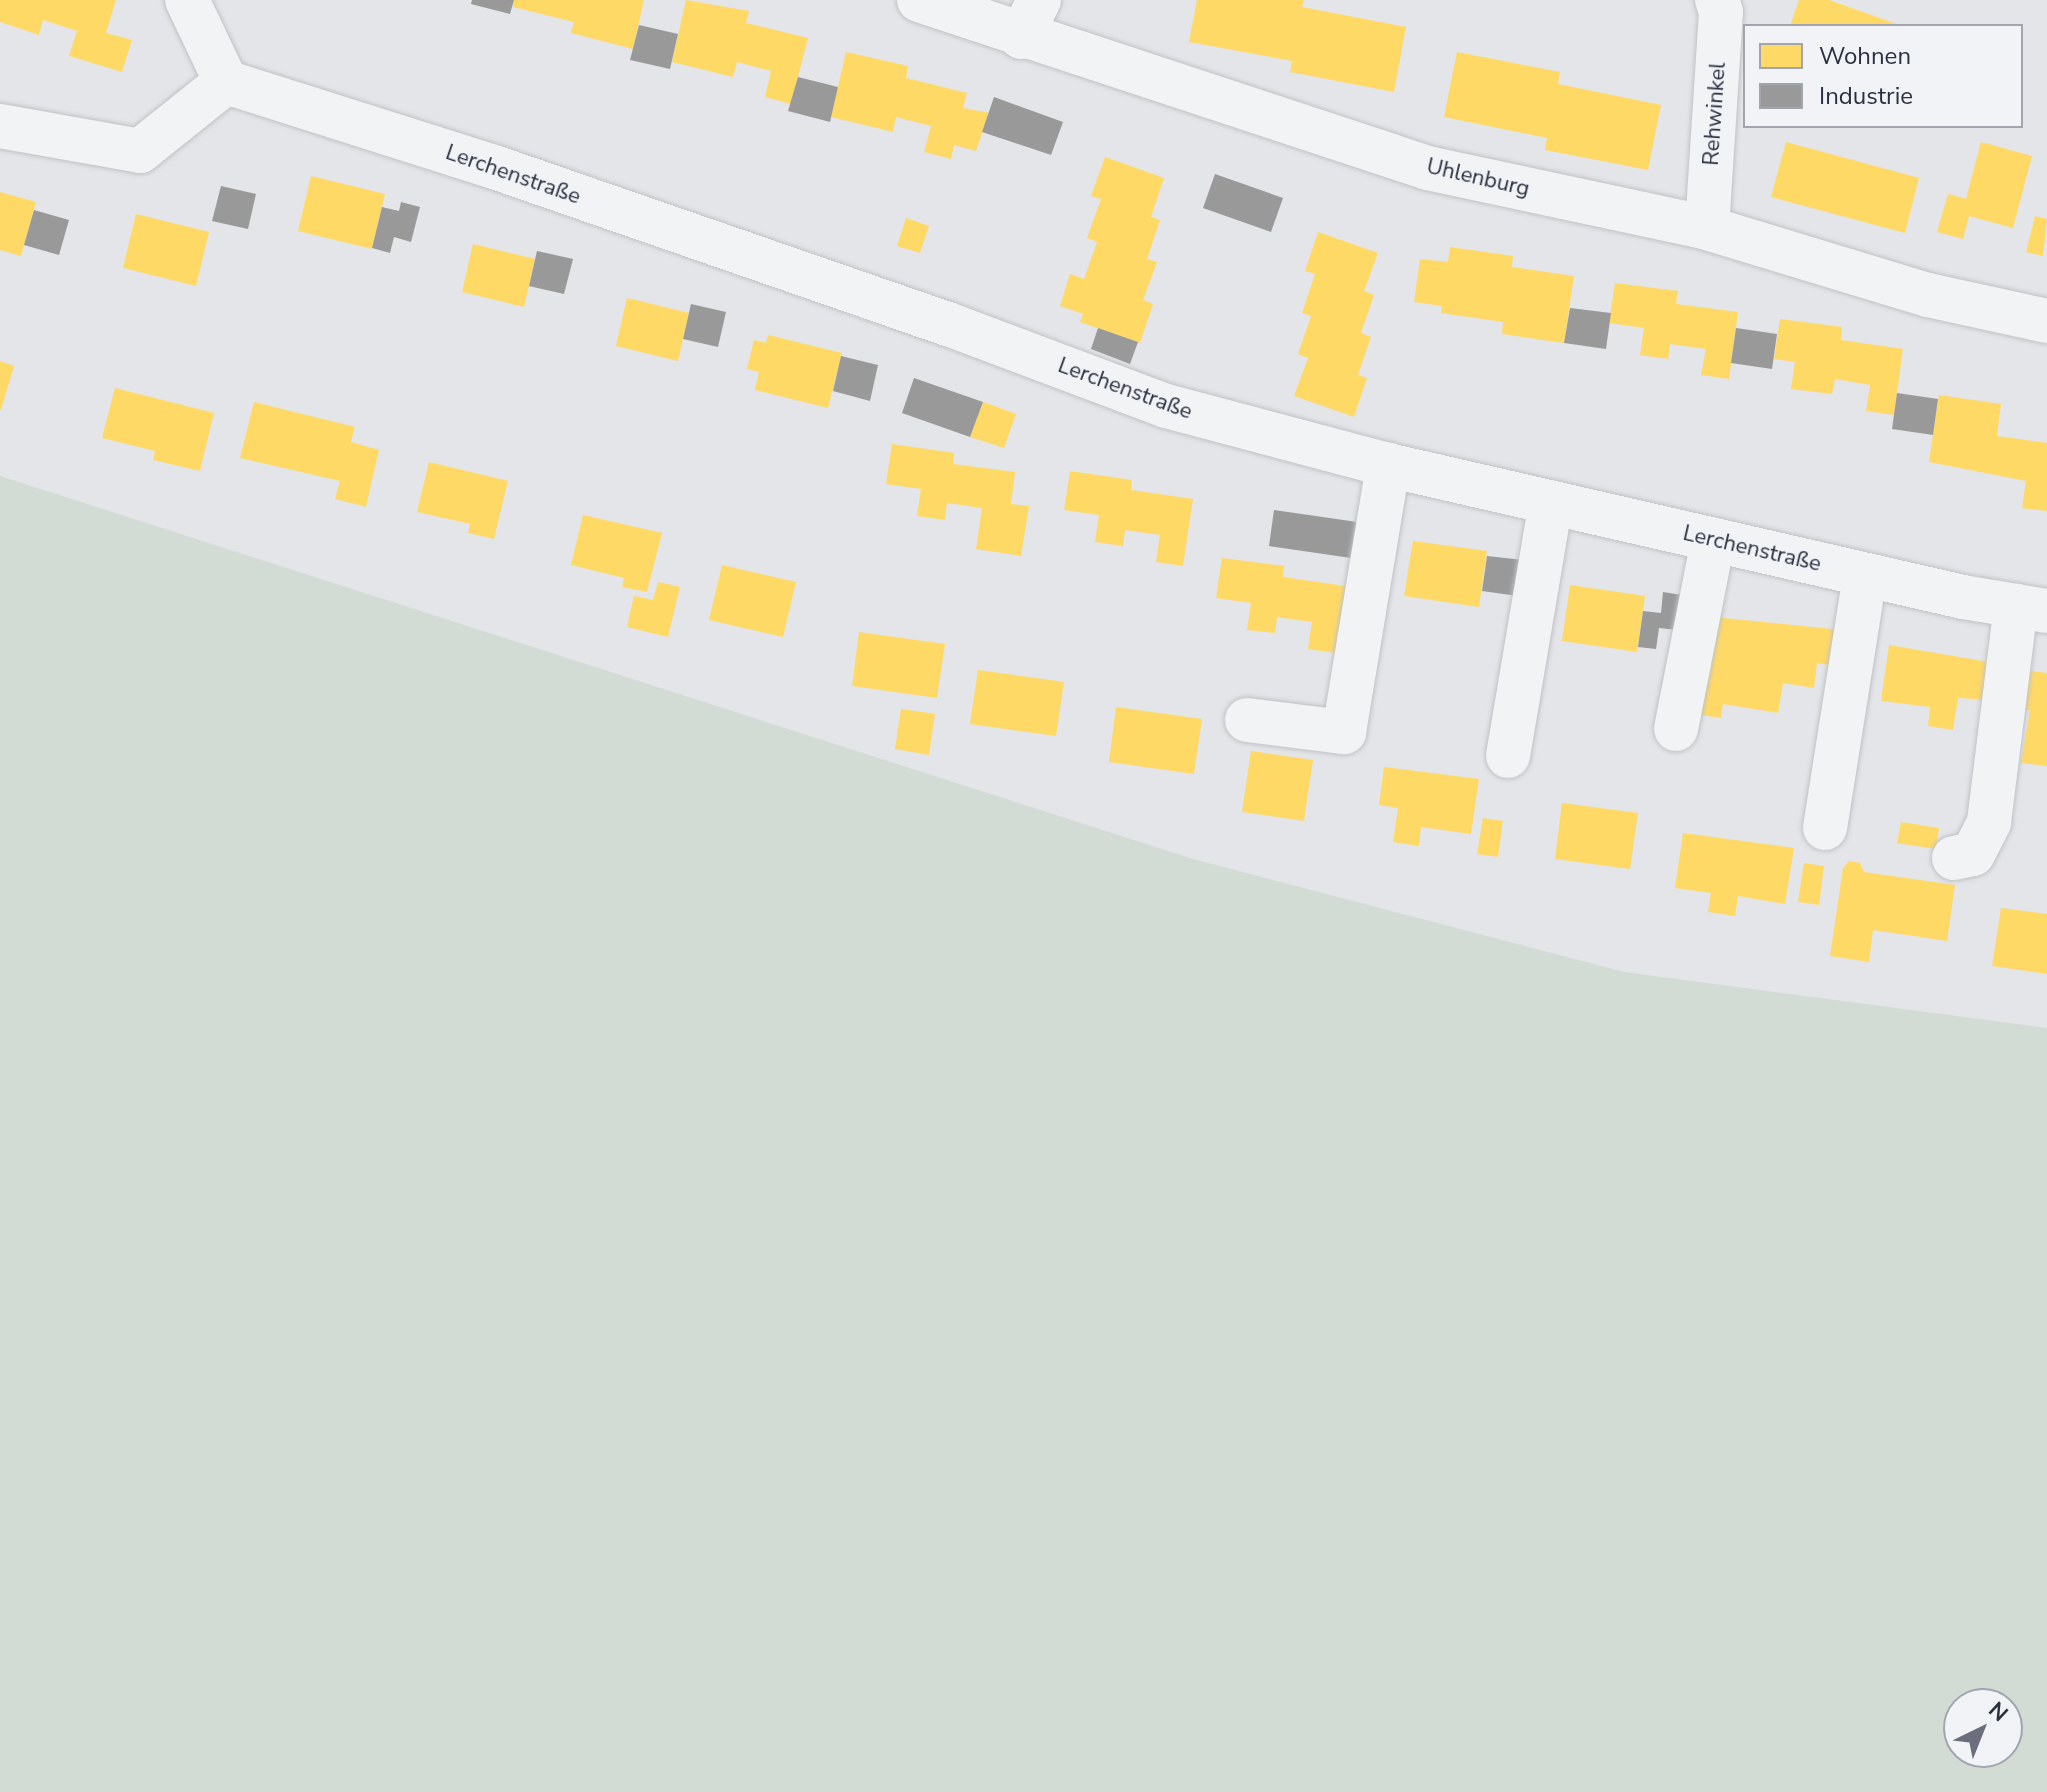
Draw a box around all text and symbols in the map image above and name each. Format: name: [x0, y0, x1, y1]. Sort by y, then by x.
legend: [1743, 24, 2023, 128]
text: Wohnen: [1819, 40, 1911, 72]
street label: Rehwinkel: [1698, 61, 1732, 167]
text: Industrie: [1819, 80, 1913, 112]
street label: Lerchenstraße: [442, 140, 584, 210]
street label: Uhlenburg: [1424, 153, 1532, 203]
street label: Lerchenstraße: [1054, 352, 1196, 426]
street label: Lerchenstraße: [1680, 520, 1824, 578]
north arrow: [1943, 1688, 2023, 1768]
text: N: [1982, 1695, 2014, 1728]

